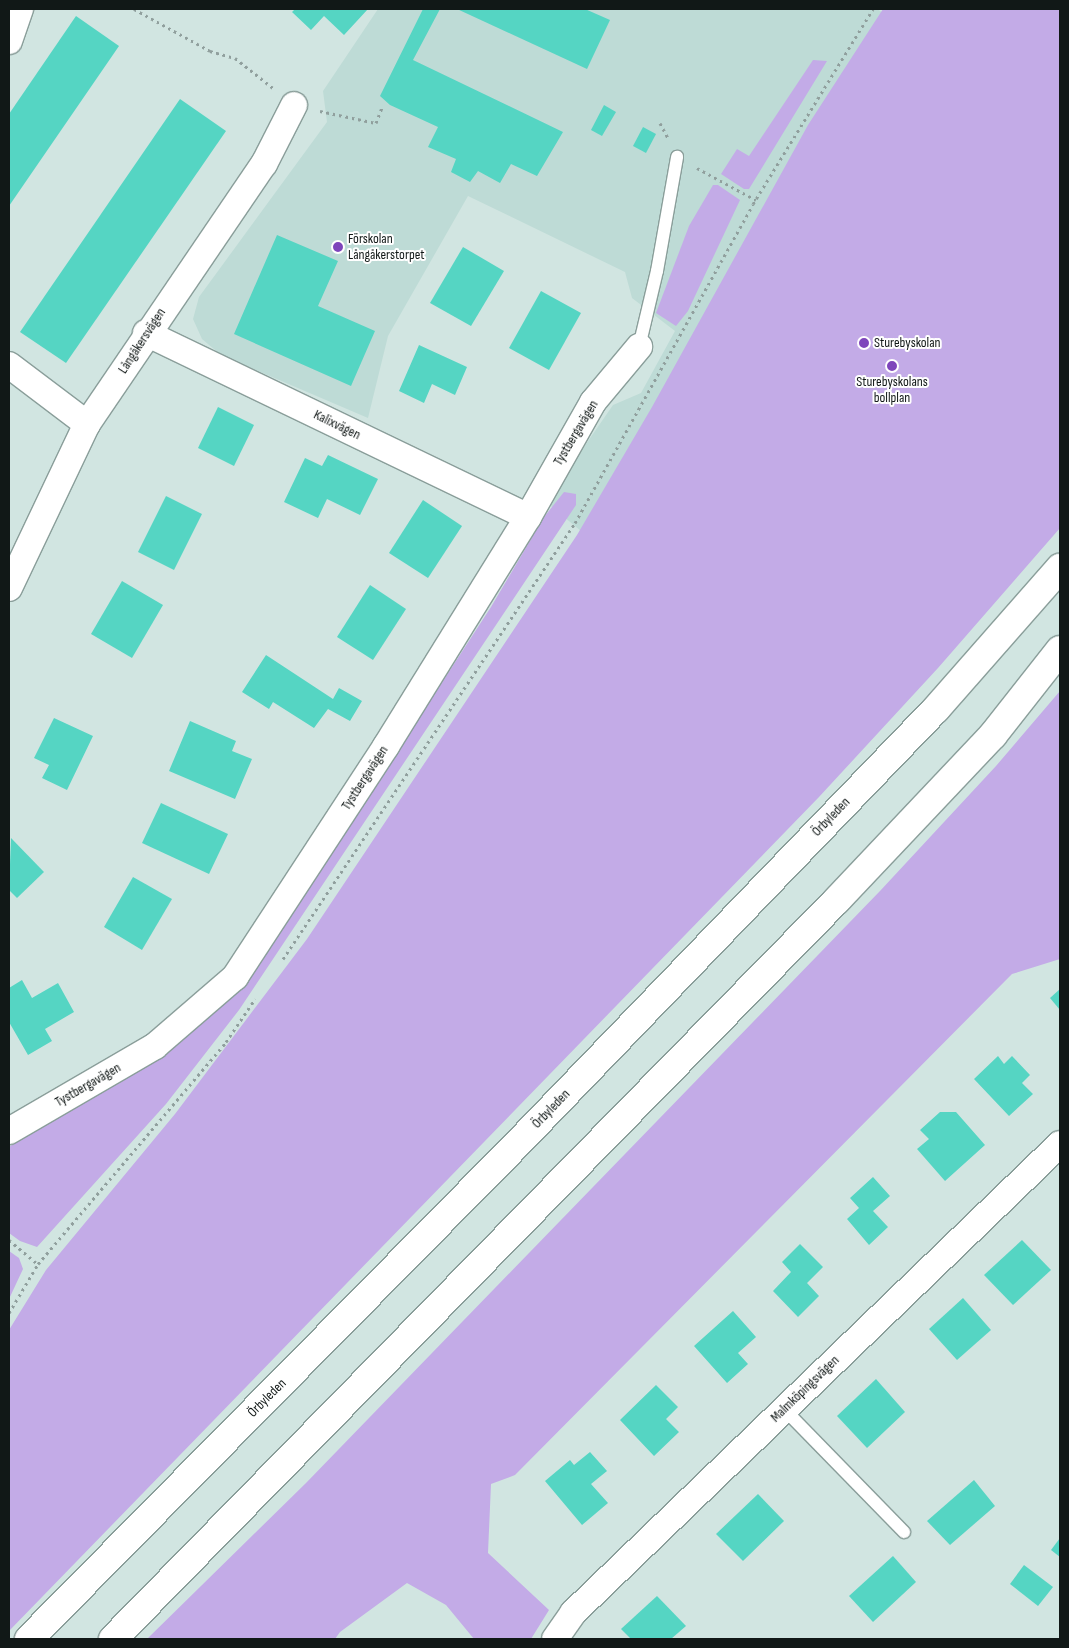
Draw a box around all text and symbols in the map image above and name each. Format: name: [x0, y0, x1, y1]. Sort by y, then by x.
place label: Förskolan Långåkerstorpet: [348, 231, 425, 264]
marker: Förskolan Långåkerstorpet: [332, 241, 344, 253]
street label: Långåkersvägen: [115, 305, 169, 377]
place label: Sturebyskolan: [874, 335, 941, 351]
marker: Sturebyskolan: [858, 337, 870, 349]
marker: Sturebyskolans bollplan: [886, 360, 898, 372]
place label: Sturebyskolans bollplan: [856, 374, 928, 407]
street label: Tystbergavägen: [550, 397, 602, 469]
street label: Kalixvägen: [311, 406, 363, 444]
street label: Tystbergavägen: [338, 743, 392, 813]
street label: Örbyleden: [808, 794, 854, 840]
street label: Tystbergavägen: [52, 1059, 124, 1111]
street label: Örbyleden: [528, 1086, 574, 1132]
street label: Malmköpingsvägen: [767, 1352, 843, 1426]
street label: Örbyleden: [244, 1375, 290, 1421]

